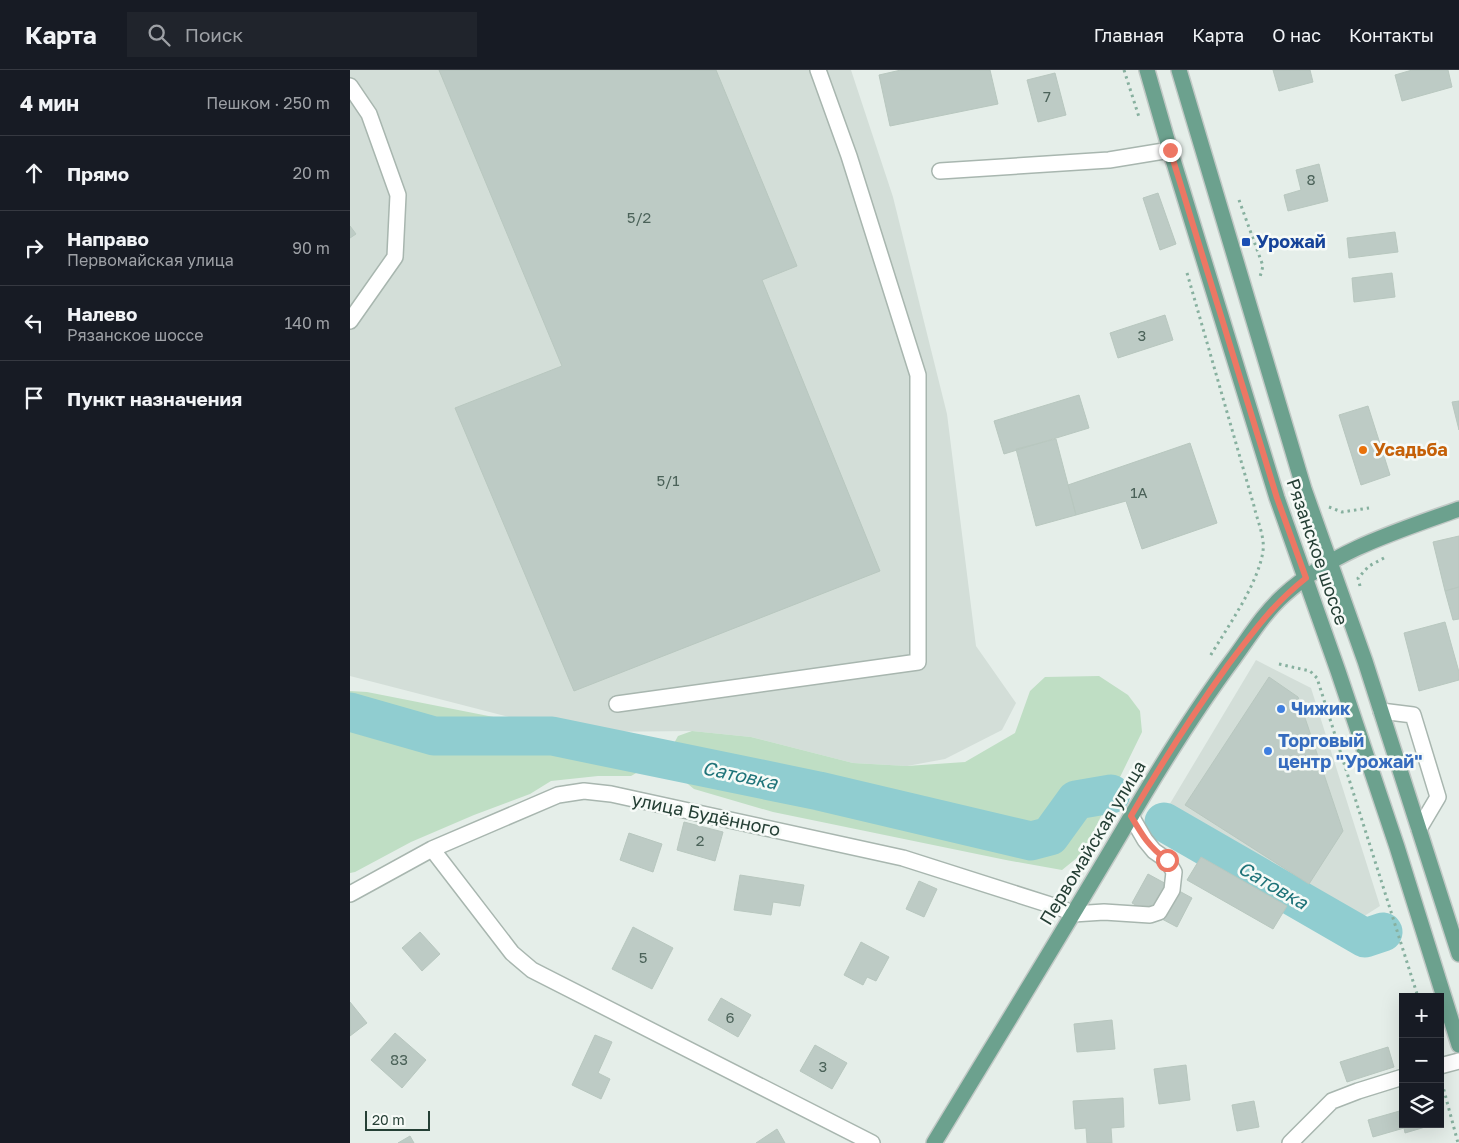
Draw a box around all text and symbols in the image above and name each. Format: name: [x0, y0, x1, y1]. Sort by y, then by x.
search box: [127, 12, 477, 57]
text: Карта: [25, 20, 97, 49]
icon: search: [145, 21, 173, 49]
text: Поиск: [185, 23, 243, 46]
text: Главная: [1094, 24, 1164, 46]
text: Карта: [1192, 24, 1244, 46]
text: О нас: [1272, 24, 1321, 46]
text: Контакты: [1349, 24, 1434, 46]
house number: 7: [1043, 87, 1051, 105]
text: 4 мин: [20, 90, 79, 116]
text: Пешком · 250 m: [206, 93, 330, 113]
route end: [1159, 139, 1182, 162]
icon: ahead: [20, 159, 48, 187]
text: Прямо: [67, 162, 129, 185]
text: 20 m: [293, 163, 330, 183]
house number: 8: [1306, 170, 1316, 188]
house number: 5/2: [627, 208, 651, 226]
text: Направо: [67, 227, 149, 250]
place label: Урожай: [1256, 230, 1326, 252]
icon: right: [20, 234, 48, 262]
marker: Урожай: [1240, 236, 1252, 248]
text: 90 m: [292, 238, 330, 258]
text: Первомайская улица: [67, 250, 234, 270]
text: Налево: [67, 302, 137, 325]
icon: left: [20, 309, 48, 337]
text: 140 m: [284, 313, 330, 333]
text: Рязанское шоссе: [67, 325, 204, 345]
house number: 3: [1138, 326, 1146, 344]
icon: arrive: [20, 384, 48, 412]
text: Пункт назначения: [67, 387, 242, 410]
place label: Усадьба: [1373, 438, 1448, 460]
marker: Усадьба: [1357, 444, 1369, 456]
house number: 5/1: [656, 471, 680, 489]
street label: Рязанское шоссе: [1283, 475, 1353, 628]
house number: 1А: [1130, 483, 1148, 501]
place label: Чижик: [1291, 697, 1351, 719]
marker: Чижик: [1275, 703, 1287, 715]
place label: Торговый центр "Урожай": [1278, 729, 1423, 772]
marker: Торговый центр "Урожай": [1262, 745, 1274, 757]
water label: Сатовка: [700, 755, 781, 794]
street label: Первомайская улица: [1034, 756, 1150, 929]
street label: улица Будённого: [630, 788, 782, 840]
house number: 2: [696, 831, 704, 849]
route start: [1156, 849, 1179, 872]
water label: Сатовка: [1235, 856, 1313, 914]
house number: 5: [639, 948, 647, 966]
map controls: [1399, 993, 1444, 1128]
button: +: [1399, 993, 1444, 1038]
house number: 6: [725, 1008, 735, 1026]
button: −: [1399, 1038, 1444, 1083]
house number: 83: [390, 1050, 408, 1068]
house number: 3: [819, 1057, 827, 1075]
button: layers: [1399, 1083, 1444, 1128]
scale bar: [365, 1108, 430, 1131]
text: 20 m: [372, 1111, 405, 1128]

